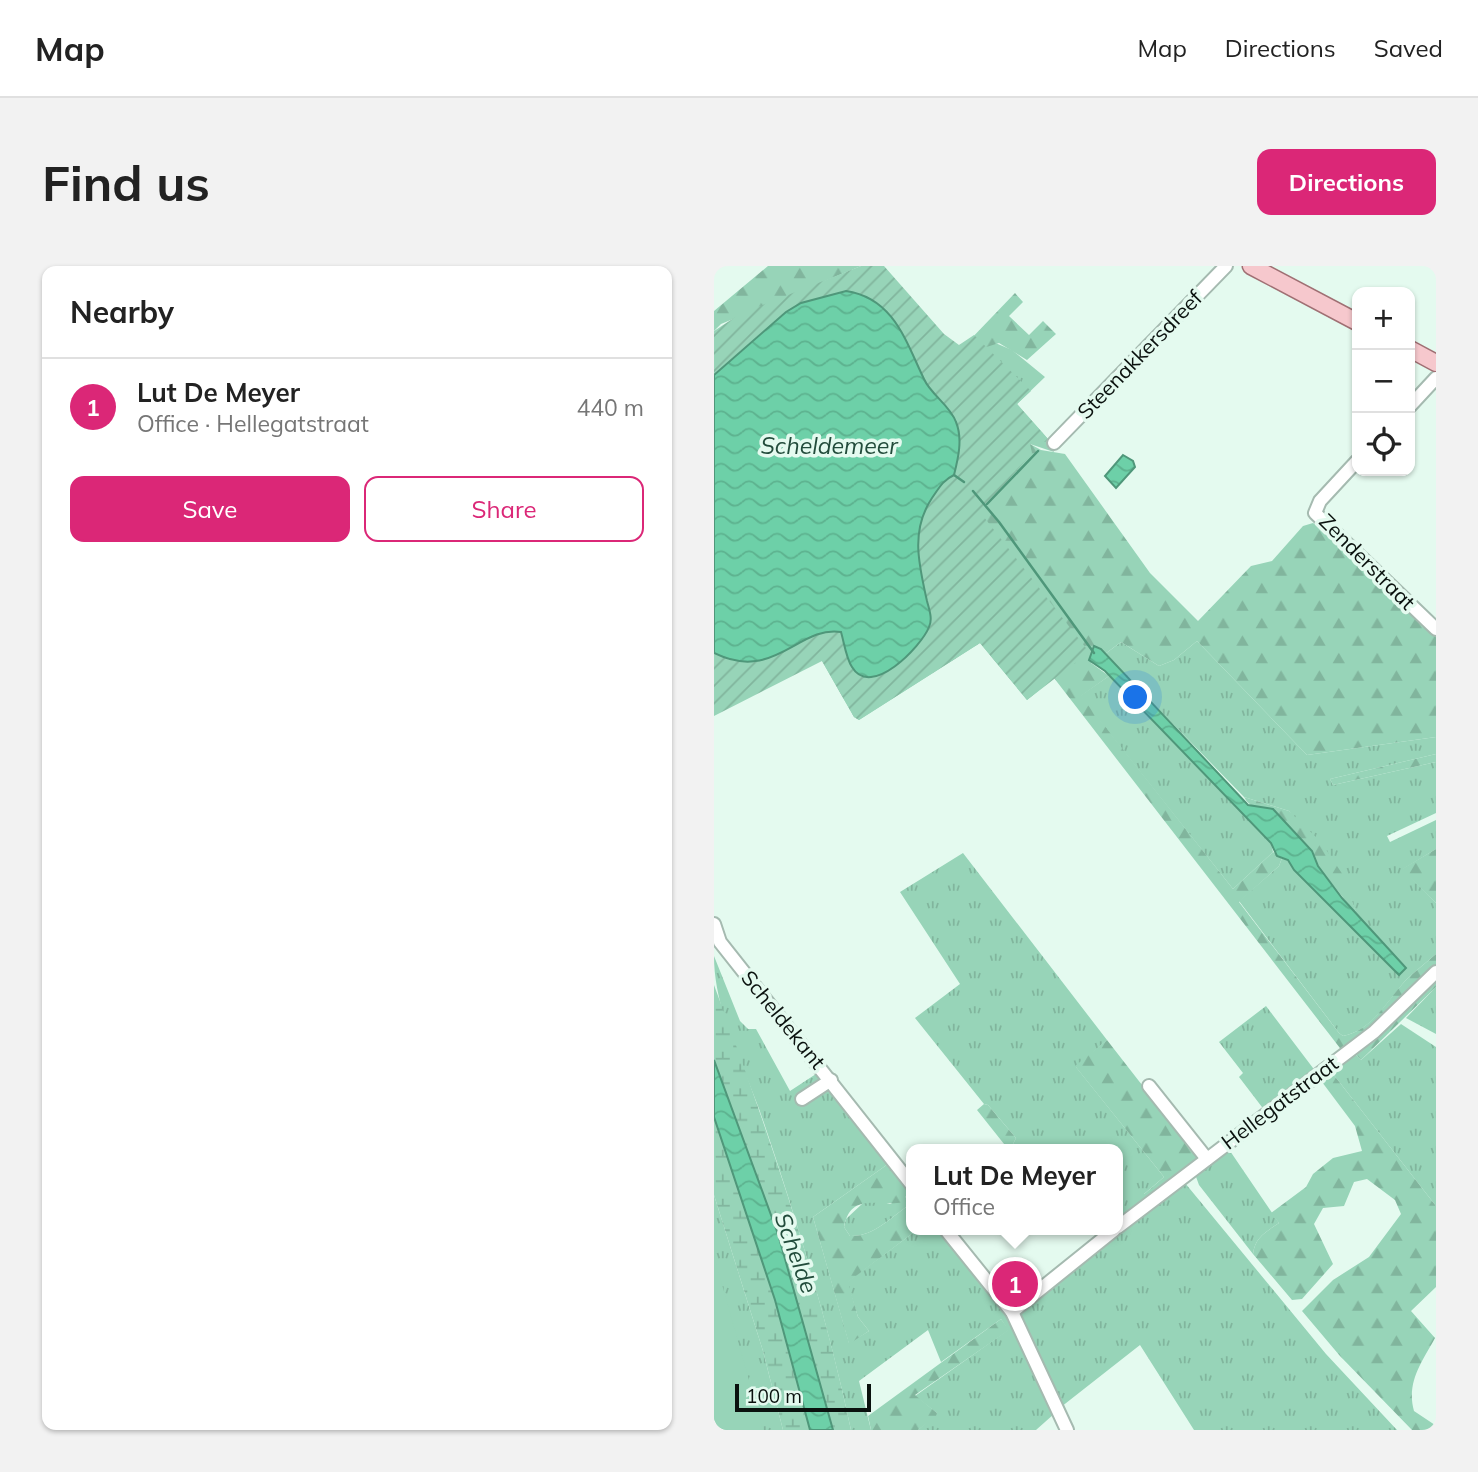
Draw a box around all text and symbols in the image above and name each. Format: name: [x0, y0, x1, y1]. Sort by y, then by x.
text: Map: [35, 28, 105, 69]
text: Map: [1137, 33, 1187, 63]
text: Directions: [1225, 33, 1336, 63]
text: Saved: [1374, 33, 1443, 63]
button: Directions: [1257, 149, 1436, 215]
text: Find us: [42, 152, 210, 213]
street label: Steenakkersdreef: [1071, 284, 1208, 424]
map controls: [1352, 287, 1415, 476]
button: +: [1352, 287, 1415, 350]
text: Nearby: [70, 293, 174, 331]
button: −: [1352, 350, 1415, 413]
text: Lut De Meyer: [137, 376, 300, 409]
text: 1: [86, 393, 100, 422]
text: 440 m: [576, 393, 644, 422]
text: Office · Hellegatstraat: [137, 409, 369, 438]
button: locate: [1352, 413, 1415, 476]
water label: Scheldemeer: [760, 431, 899, 460]
button: Save: [70, 476, 350, 542]
button: Share: [364, 476, 644, 542]
street label: Zenderstraat: [1314, 508, 1421, 615]
your location: [1118, 680, 1152, 714]
street label: Scheldekant: [736, 965, 831, 1074]
street label: Hellegatstraat: [1216, 1050, 1343, 1154]
popup: [906, 1144, 1123, 1235]
text: Lut De Meyer: [933, 1159, 1096, 1192]
text: Office: [933, 1192, 995, 1221]
water label: Schelde: [769, 1209, 824, 1297]
pin: 1: [992, 1258, 1038, 1310]
scale bar: [735, 1381, 872, 1413]
text: 100 m: [746, 1384, 802, 1408]

